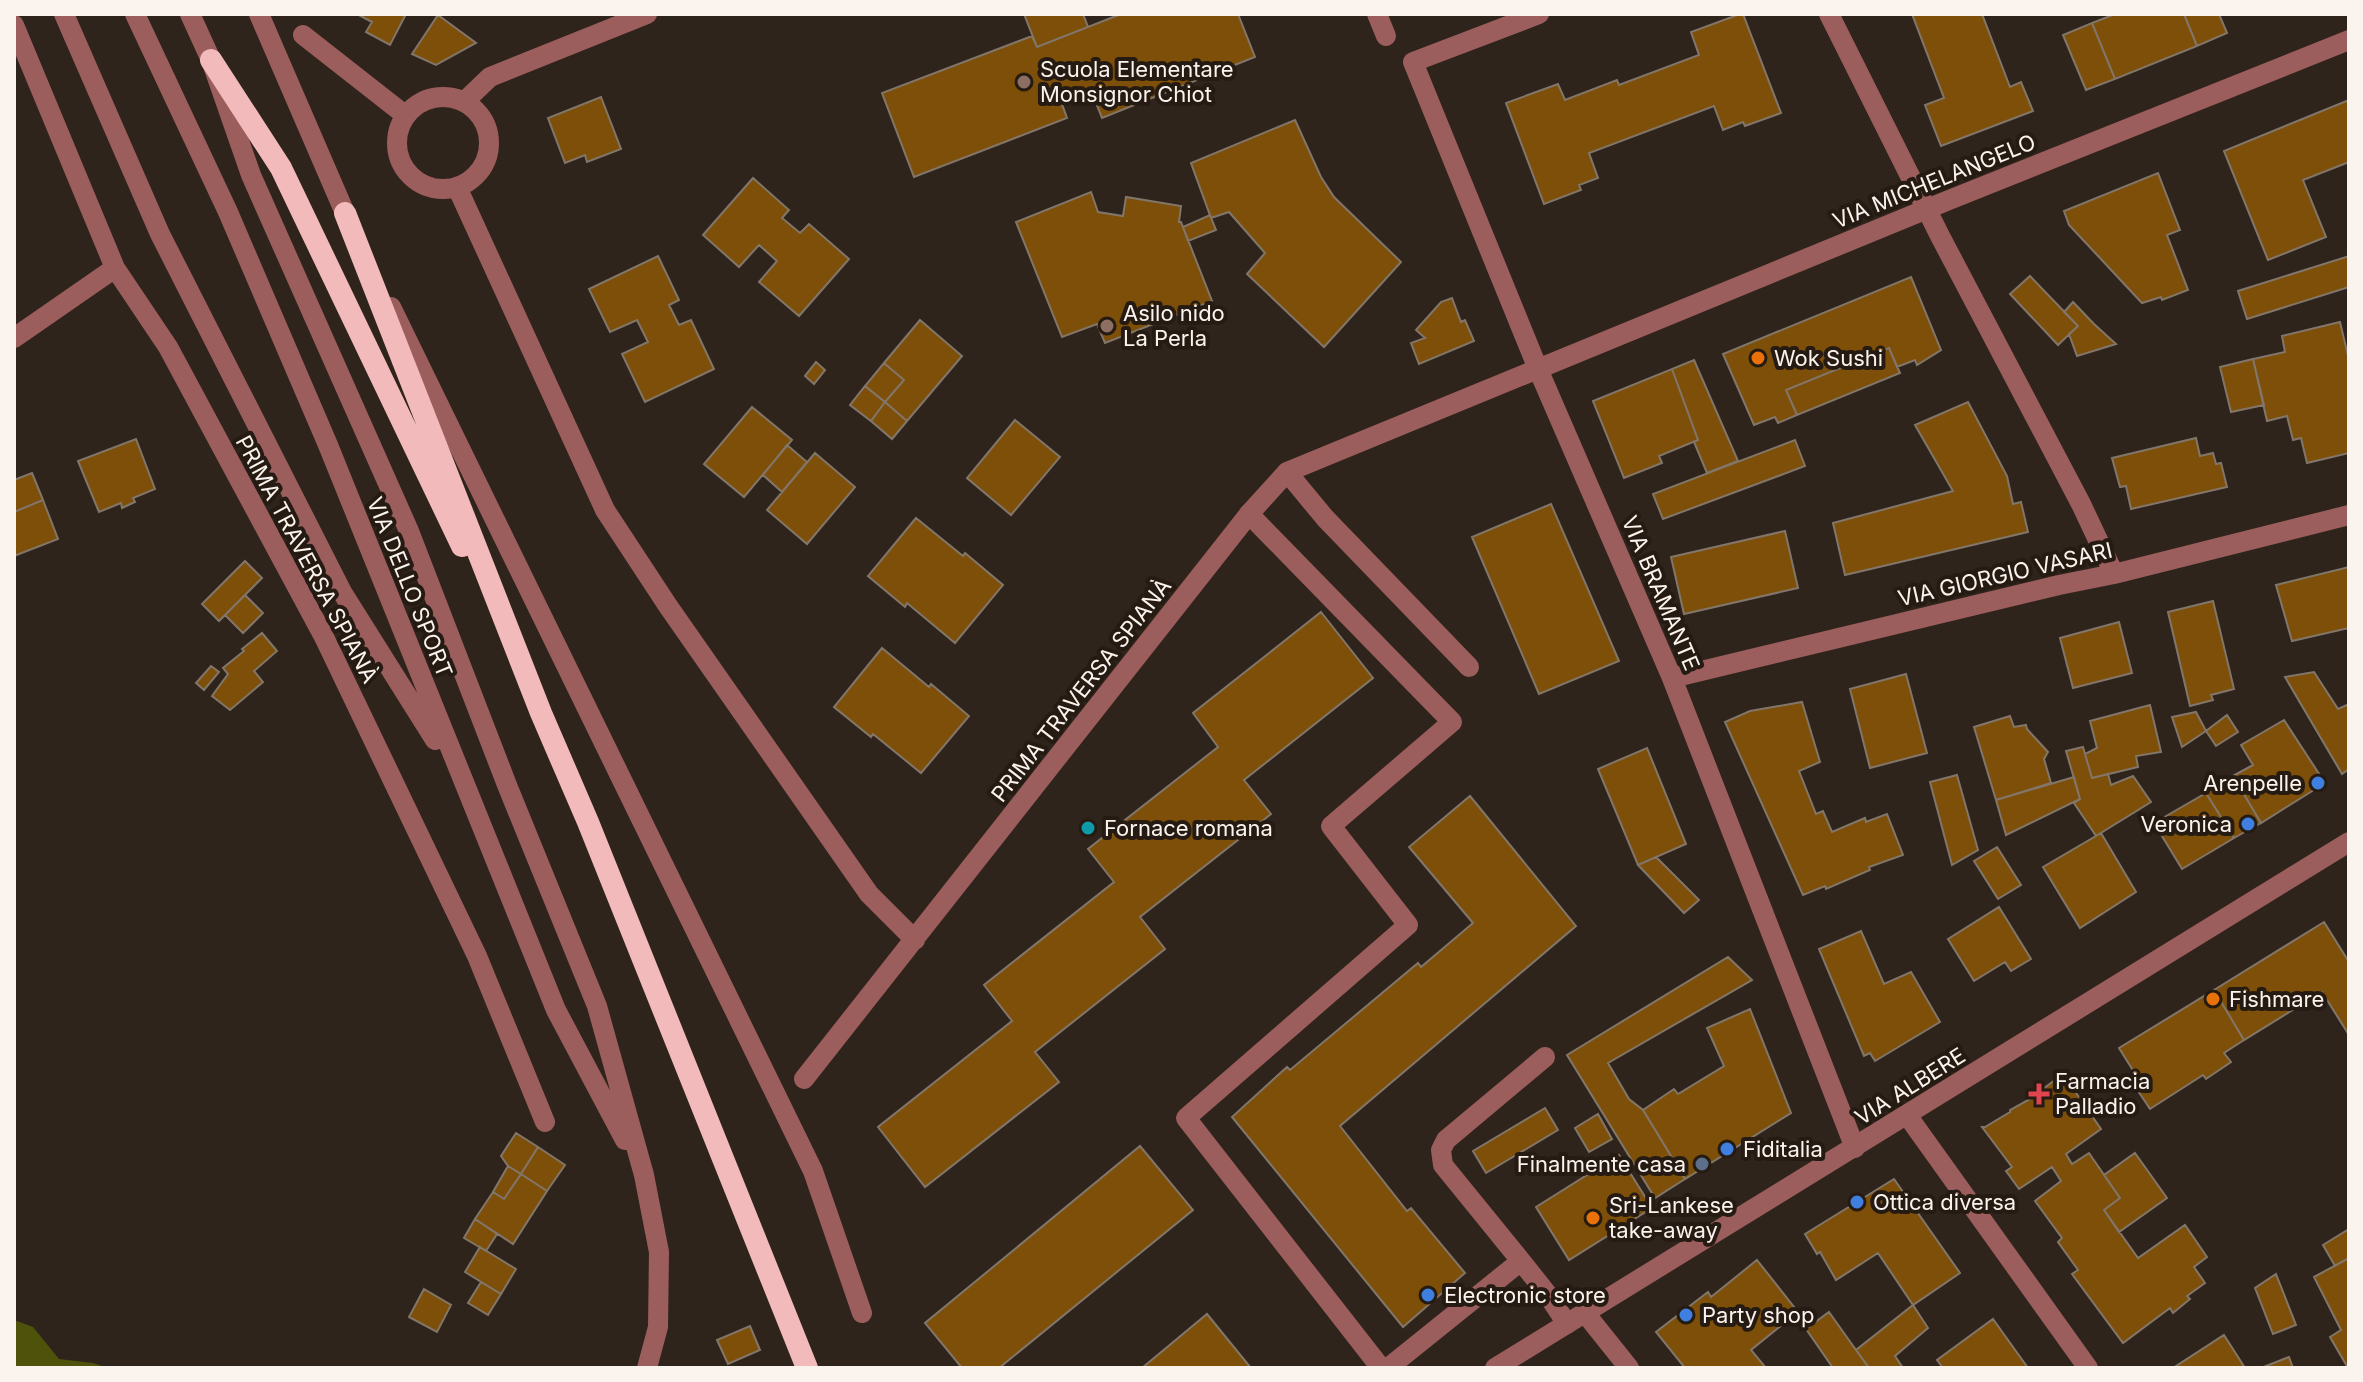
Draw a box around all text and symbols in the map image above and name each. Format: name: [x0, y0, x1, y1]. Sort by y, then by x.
place label: Scuola Elementare Monsignor Chiot: [1040, 56, 1234, 107]
marker: Scuola Elementare Monsignor Chiot: [1015, 73, 1033, 91]
street label: VIA MICHELANGELO: [1829, 128, 2039, 234]
place label: Asilo nido La Perla: [1123, 300, 1225, 351]
marker: Asilo nido La Perla: [1098, 317, 1116, 335]
place label: Wok Sushi: [1774, 345, 1883, 371]
marker: Wok Sushi: [1749, 349, 1767, 367]
street label: PRIMA TRAVERSA SPIANÀ: [231, 431, 383, 687]
street label: VIA DELLO SPORT: [362, 493, 458, 681]
street label: VIA BRAMANTE: [1617, 512, 1705, 674]
street label: VIA GIORGIO VASARI: [1895, 537, 2115, 611]
street label: PRIMA TRAVERSA SPIANÀ: [986, 573, 1176, 807]
place label: Arenpelle: [2203, 770, 2302, 796]
marker: Arenpelle: [2309, 774, 2327, 792]
place label: Veronica: [2141, 811, 2232, 837]
place label: Fornace romana: [1104, 815, 1273, 841]
marker: Veronica: [2239, 815, 2257, 833]
marker: Fornace romana: [1079, 819, 1097, 837]
place label: Fishmare: [2229, 986, 2324, 1012]
marker: Fishmare: [2204, 990, 2222, 1008]
street label: VIA ALBERE: [1850, 1042, 1970, 1130]
place label: Farmacia Palladio: [2055, 1068, 2150, 1119]
marker: Farmacia Palladio: [2030, 1085, 2048, 1103]
place label: Fiditalia: [1743, 1136, 1823, 1162]
marker: Fiditalia: [1718, 1140, 1736, 1158]
place label: Finalmente casa: [1517, 1151, 1686, 1177]
marker: Finalmente casa: [1693, 1155, 1711, 1173]
place label: Ottica diversa: [1873, 1189, 2016, 1215]
place label: Sri-Lankese take-away: [1609, 1192, 1734, 1243]
marker: Ottica diversa: [1848, 1193, 1866, 1211]
marker: Sri-Lankese take-away: [1584, 1209, 1602, 1227]
place label: Electronic store: [1444, 1282, 1606, 1308]
marker: Electronic store: [1419, 1286, 1437, 1304]
place label: Party shop: [1702, 1302, 1815, 1328]
marker: Party shop: [1677, 1306, 1695, 1324]

